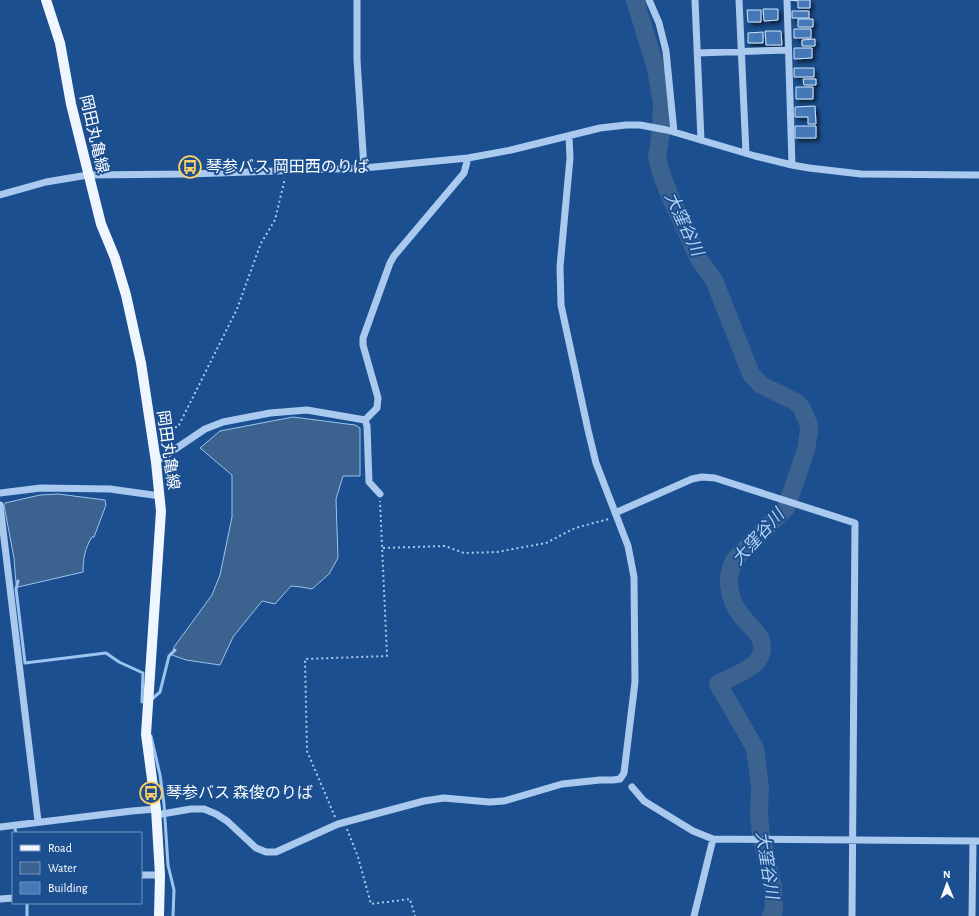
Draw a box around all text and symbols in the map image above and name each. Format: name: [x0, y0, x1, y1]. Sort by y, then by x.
street label: 岡田丸亀線: [77, 93, 112, 175]
bus stop icon: 琴参バス 岡田西のりば: [177, 154, 203, 180]
place label: 琴参バス 岡田西のりば: [206, 158, 369, 175]
water label: 大窪谷川: [662, 189, 708, 260]
street label: 岡田丸亀線: [155, 409, 182, 491]
water label: 大窪谷川: [728, 504, 788, 568]
bus stop icon: 琴参バス 森俊のりば: [138, 780, 164, 806]
place label: 琴参バス 森俊のりば: [166, 784, 313, 801]
water label: 大窪谷川: [753, 830, 782, 902]
legend: [12, 832, 142, 904]
text: Road: [48, 842, 72, 854]
text: Water: [48, 862, 77, 874]
north arrow: [927, 864, 967, 904]
text: N: [943, 869, 951, 880]
text: Building: [48, 882, 88, 894]

